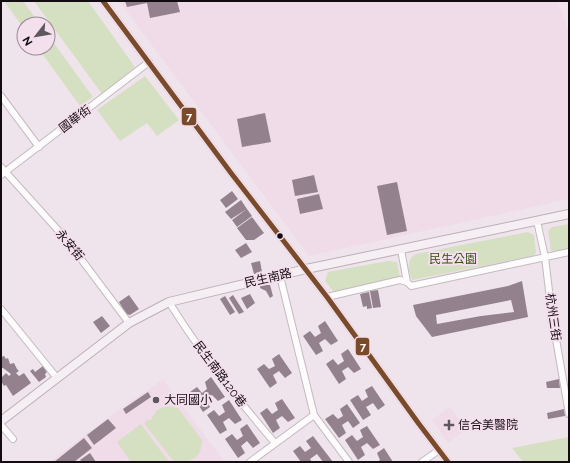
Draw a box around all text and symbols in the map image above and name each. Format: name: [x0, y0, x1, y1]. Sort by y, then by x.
north arrow: [16, 16, 56, 56]
text: N: [20, 34, 36, 48]
street label: 國華街: [56, 103, 94, 135]
line badge: 7: [181, 107, 197, 126]
text: 7: [186, 110, 193, 123]
street label: 永安街: [53, 227, 87, 263]
unlabelled marker: [275, 231, 285, 241]
park label: 民生公園: [429, 252, 477, 266]
street label: 民生南路: [243, 266, 293, 290]
street label: 杭州三街: [543, 292, 563, 342]
line badge: 7: [355, 337, 370, 356]
street label: 民生南路120巷: [191, 338, 249, 410]
text: 7: [360, 340, 367, 353]
place label: 大同國小: [164, 393, 212, 407]
marker: 大同國小: [151, 395, 161, 405]
place label: 信合美醫院: [458, 418, 518, 432]
marker: 信合美醫院: [443, 419, 455, 431]

